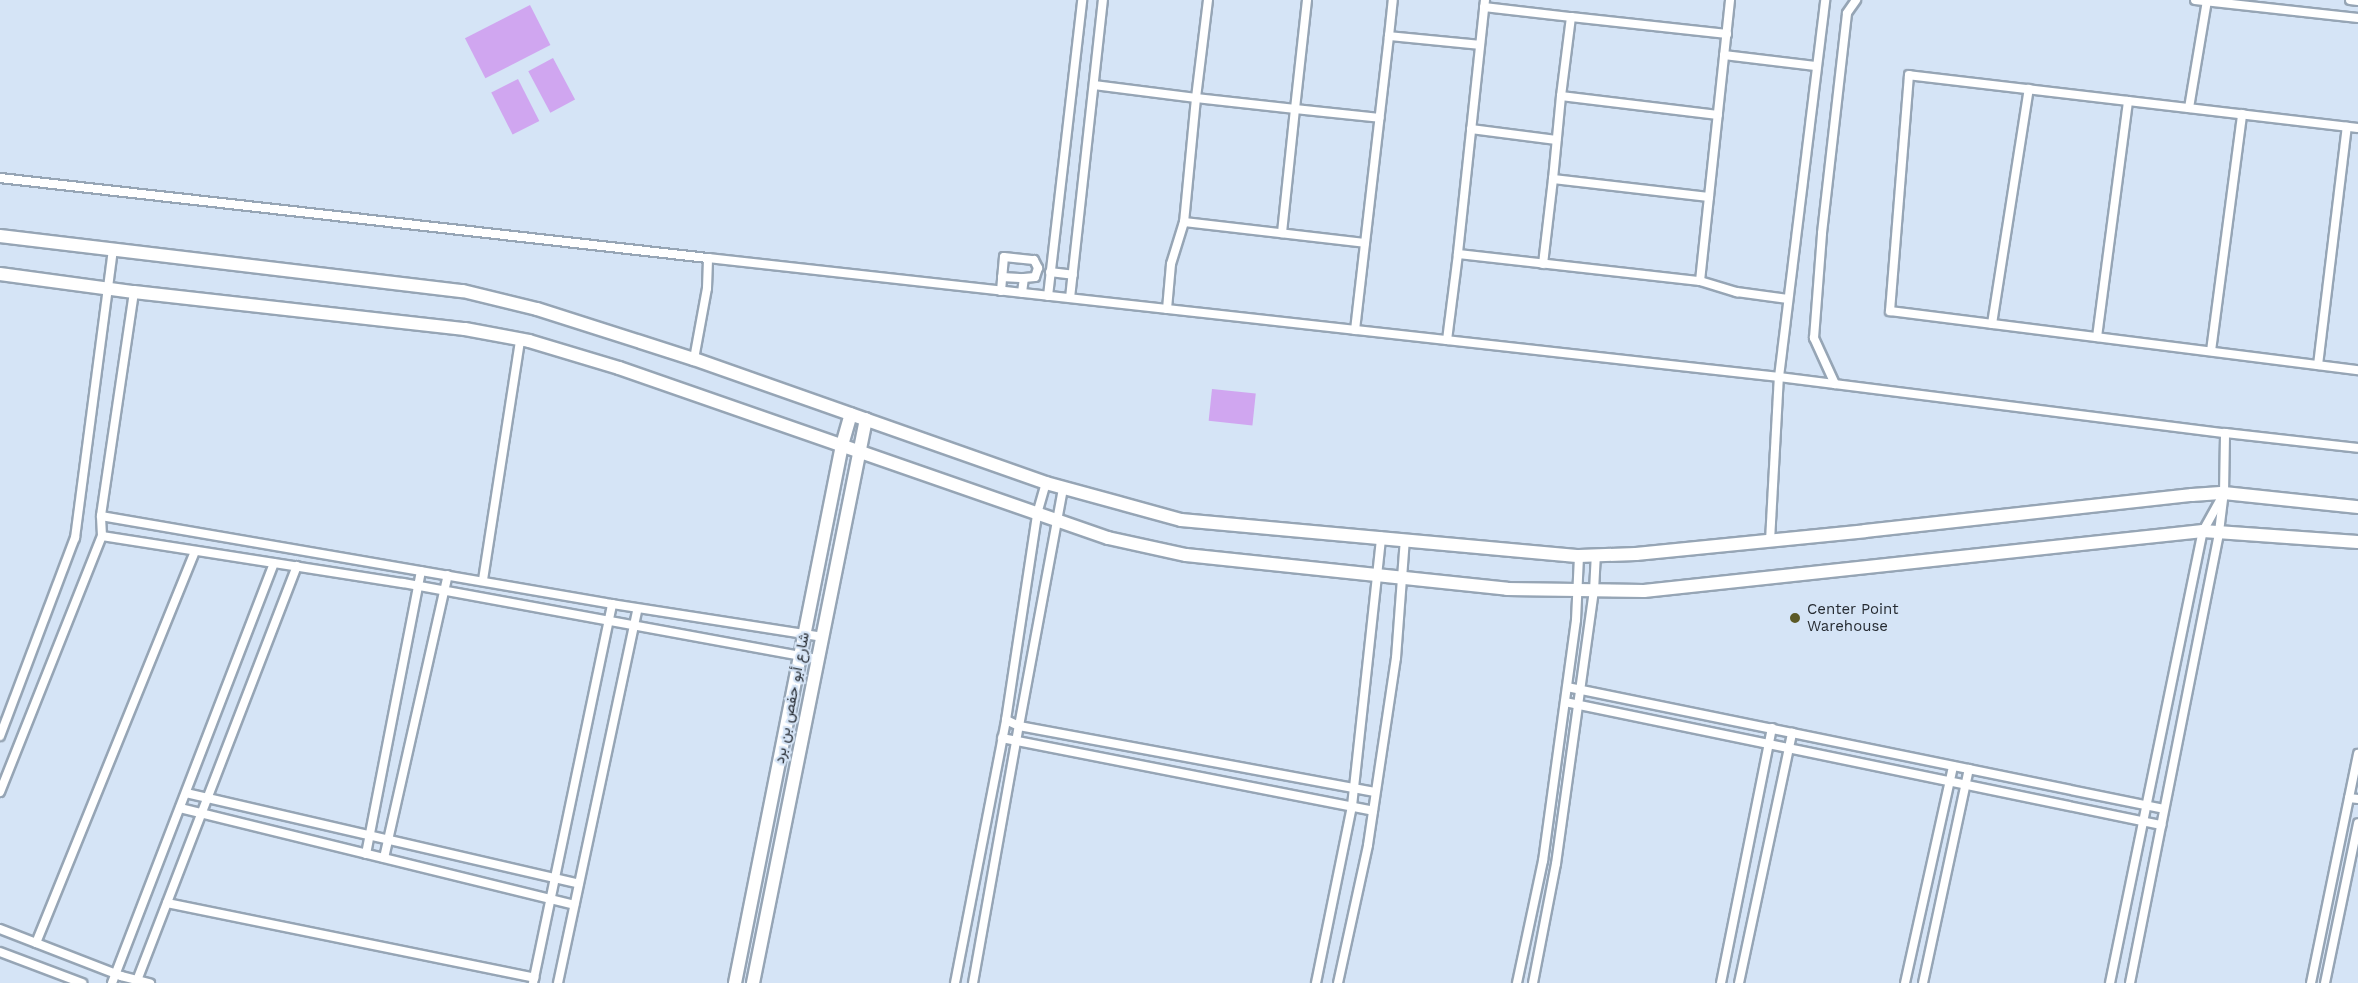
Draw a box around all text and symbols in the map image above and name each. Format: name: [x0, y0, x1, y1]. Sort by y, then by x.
place label: Center Point Warehouse: [1807, 600, 1899, 635]
marker: Center Point Warehouse: [1788, 611, 1802, 625]
street label: شارع أبو حفص بن برد: [770, 631, 814, 765]

